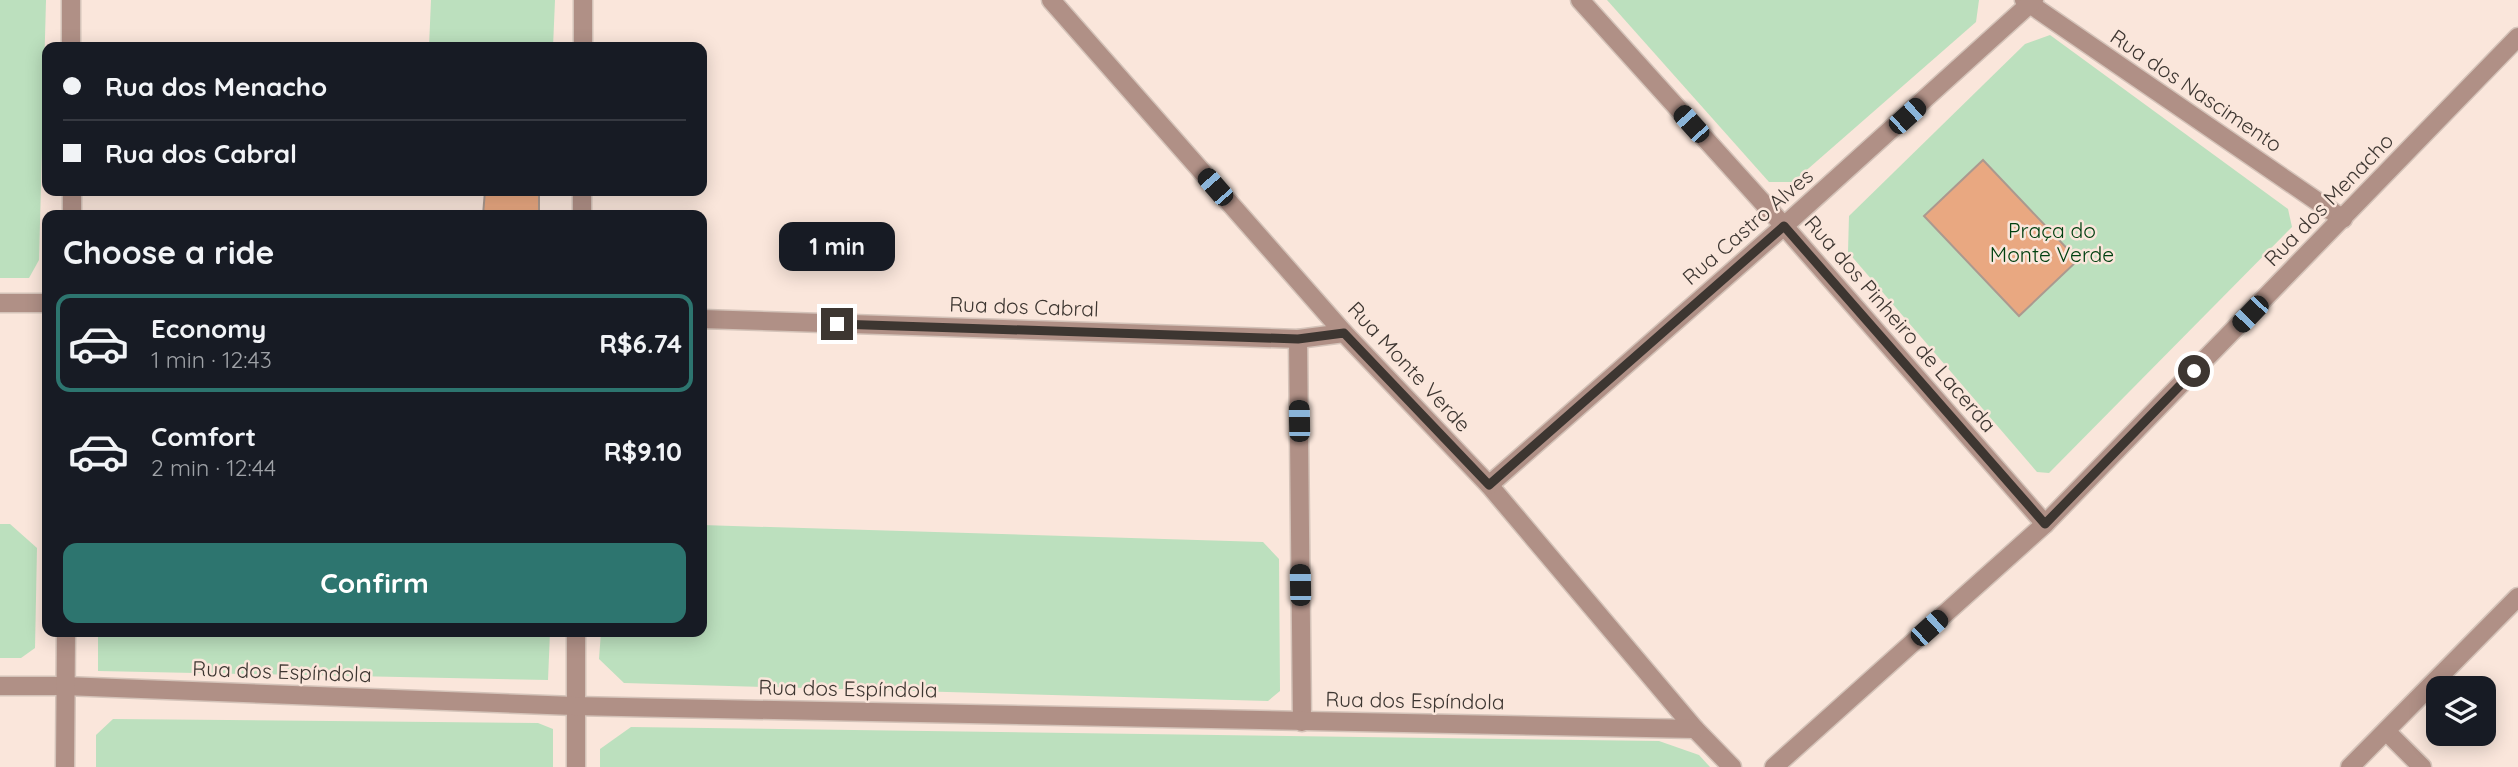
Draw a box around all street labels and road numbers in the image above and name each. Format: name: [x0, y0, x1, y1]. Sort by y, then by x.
street label: Rua dos Nascimento: [2106, 23, 2287, 157]
street label: Rua dos Menacho: [2258, 127, 2398, 271]
street label: Rua Castro Alves: [1677, 163, 1818, 290]
street label: Rua dos Pinheiro de Lacerda: [1799, 210, 2002, 437]
street label: Rua dos Cabral: [949, 290, 1099, 322]
street label: Rua Monte Verde: [1343, 296, 1477, 437]
street label: Rua dos Espíndola: [192, 655, 372, 687]
street label: Rua dos Espíndola: [758, 673, 938, 703]
street label: Rua dos Espíndola: [1325, 685, 1505, 715]

